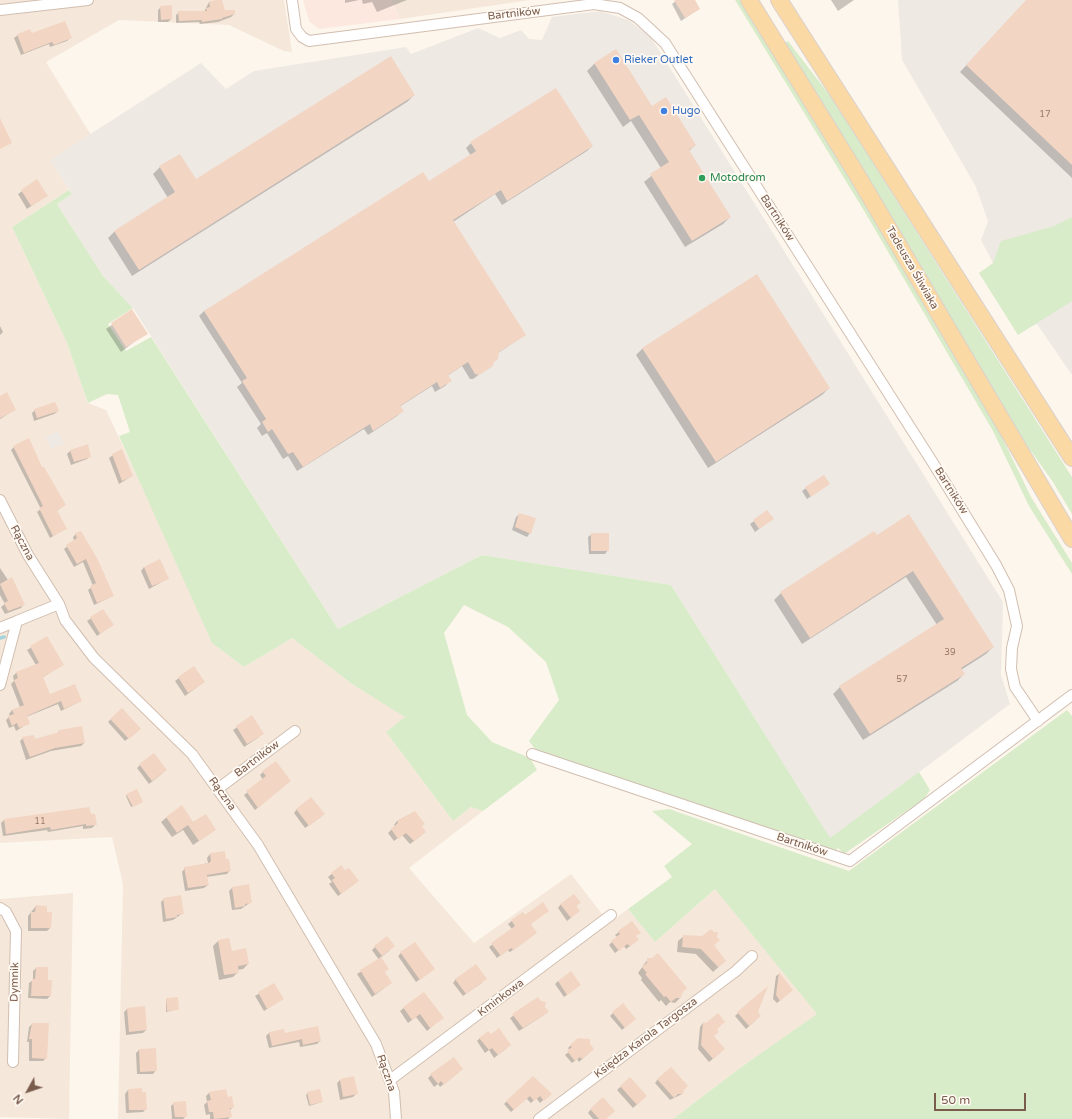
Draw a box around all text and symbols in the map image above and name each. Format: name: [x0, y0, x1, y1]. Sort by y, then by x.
street label: Bartników: [487, 5, 541, 23]
place label: Rieker Outlet: [624, 53, 693, 67]
marker: Rieker Outlet: [611, 55, 621, 65]
place label: Hugo: [672, 104, 700, 118]
marker: Hugo: [659, 106, 669, 116]
house number: 17: [1039, 110, 1051, 120]
place label: Motodrom: [710, 171, 766, 185]
marker: Motodrom: [697, 173, 707, 183]
street label: Bartników: [757, 192, 797, 244]
street label: Tadeusza Śliwiaka: [883, 224, 941, 312]
street label: Bartników: [931, 465, 971, 517]
street label: Rączna: [7, 523, 37, 563]
house number: 39: [944, 648, 956, 658]
house number: 57: [896, 675, 908, 685]
street label: Bartników: [232, 738, 282, 780]
street label: Rączna: [205, 775, 239, 813]
house number: 11: [34, 817, 46, 827]
street label: Bartników: [775, 831, 829, 859]
street label: Dymnik: [8, 962, 22, 1002]
street label: Kminkowa: [475, 976, 527, 1020]
street label: Księdza Karola Targosza: [592, 995, 700, 1081]
street label: Rączna: [374, 1053, 398, 1093]
north arrow: [8, 1071, 48, 1111]
scale bar: [936, 1085, 1028, 1111]
text: N: [11, 1091, 26, 1107]
text: 50 m: [941, 1093, 970, 1107]

